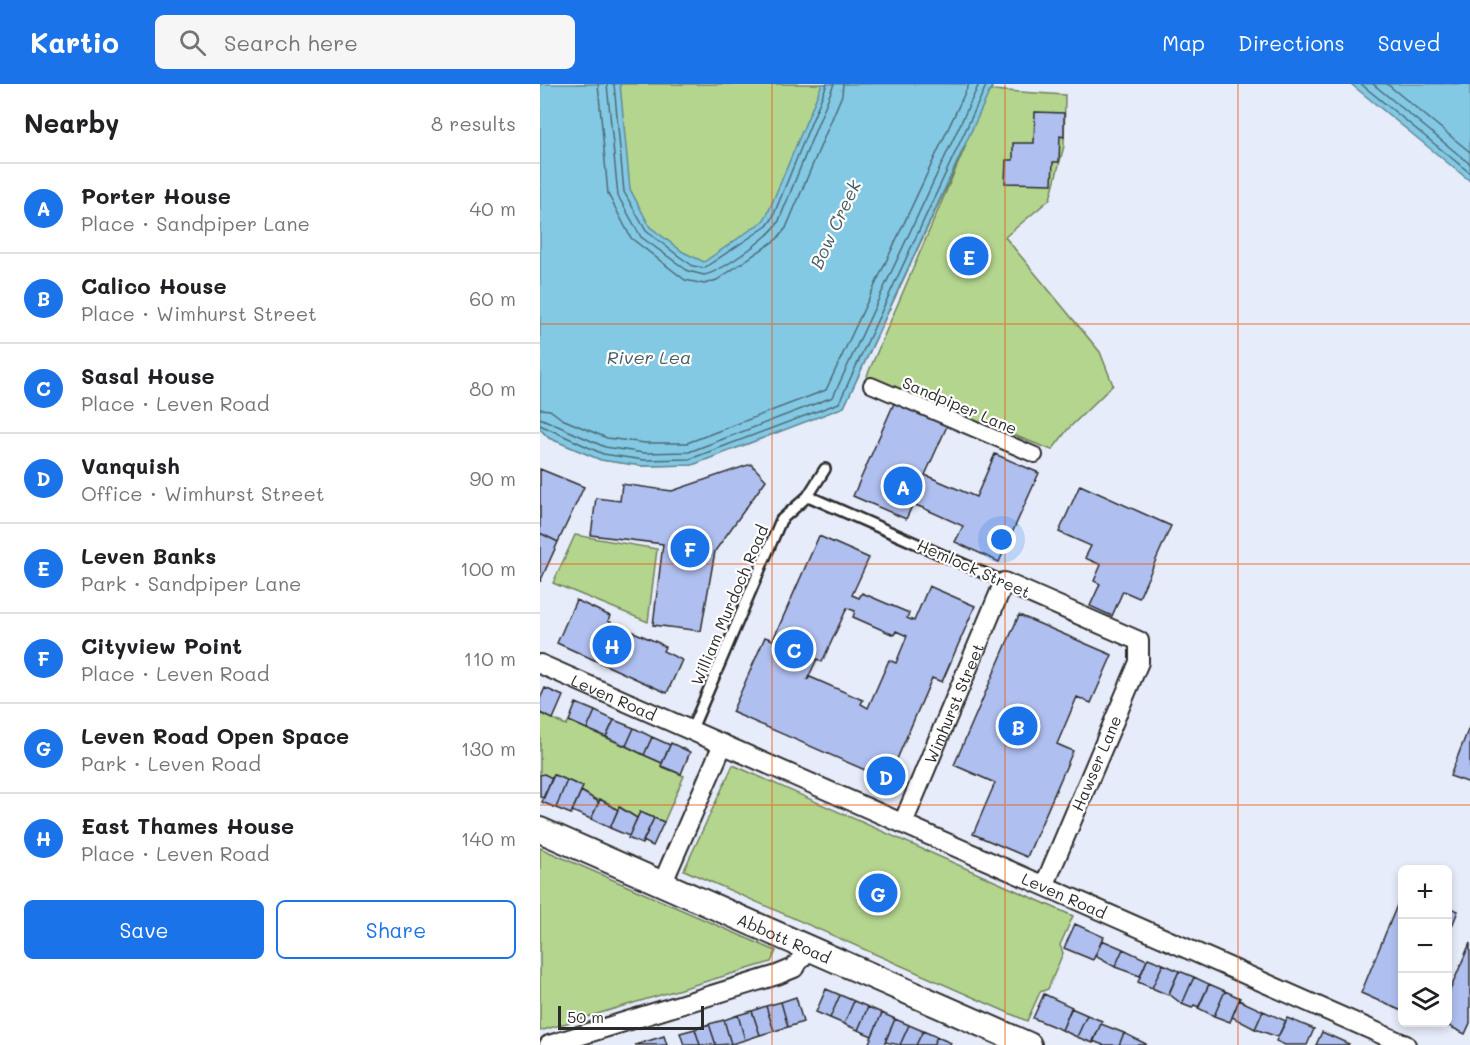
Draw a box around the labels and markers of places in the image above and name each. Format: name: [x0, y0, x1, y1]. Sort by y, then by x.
pin: E: [950, 234, 988, 279]
pin: A: [884, 464, 922, 508]
pin: F: [670, 526, 710, 570]
pin: H: [592, 622, 632, 668]
pin: C: [774, 626, 814, 672]
pin: B: [998, 704, 1038, 748]
pin: D: [866, 754, 906, 798]
pin: G: [858, 870, 898, 916]

